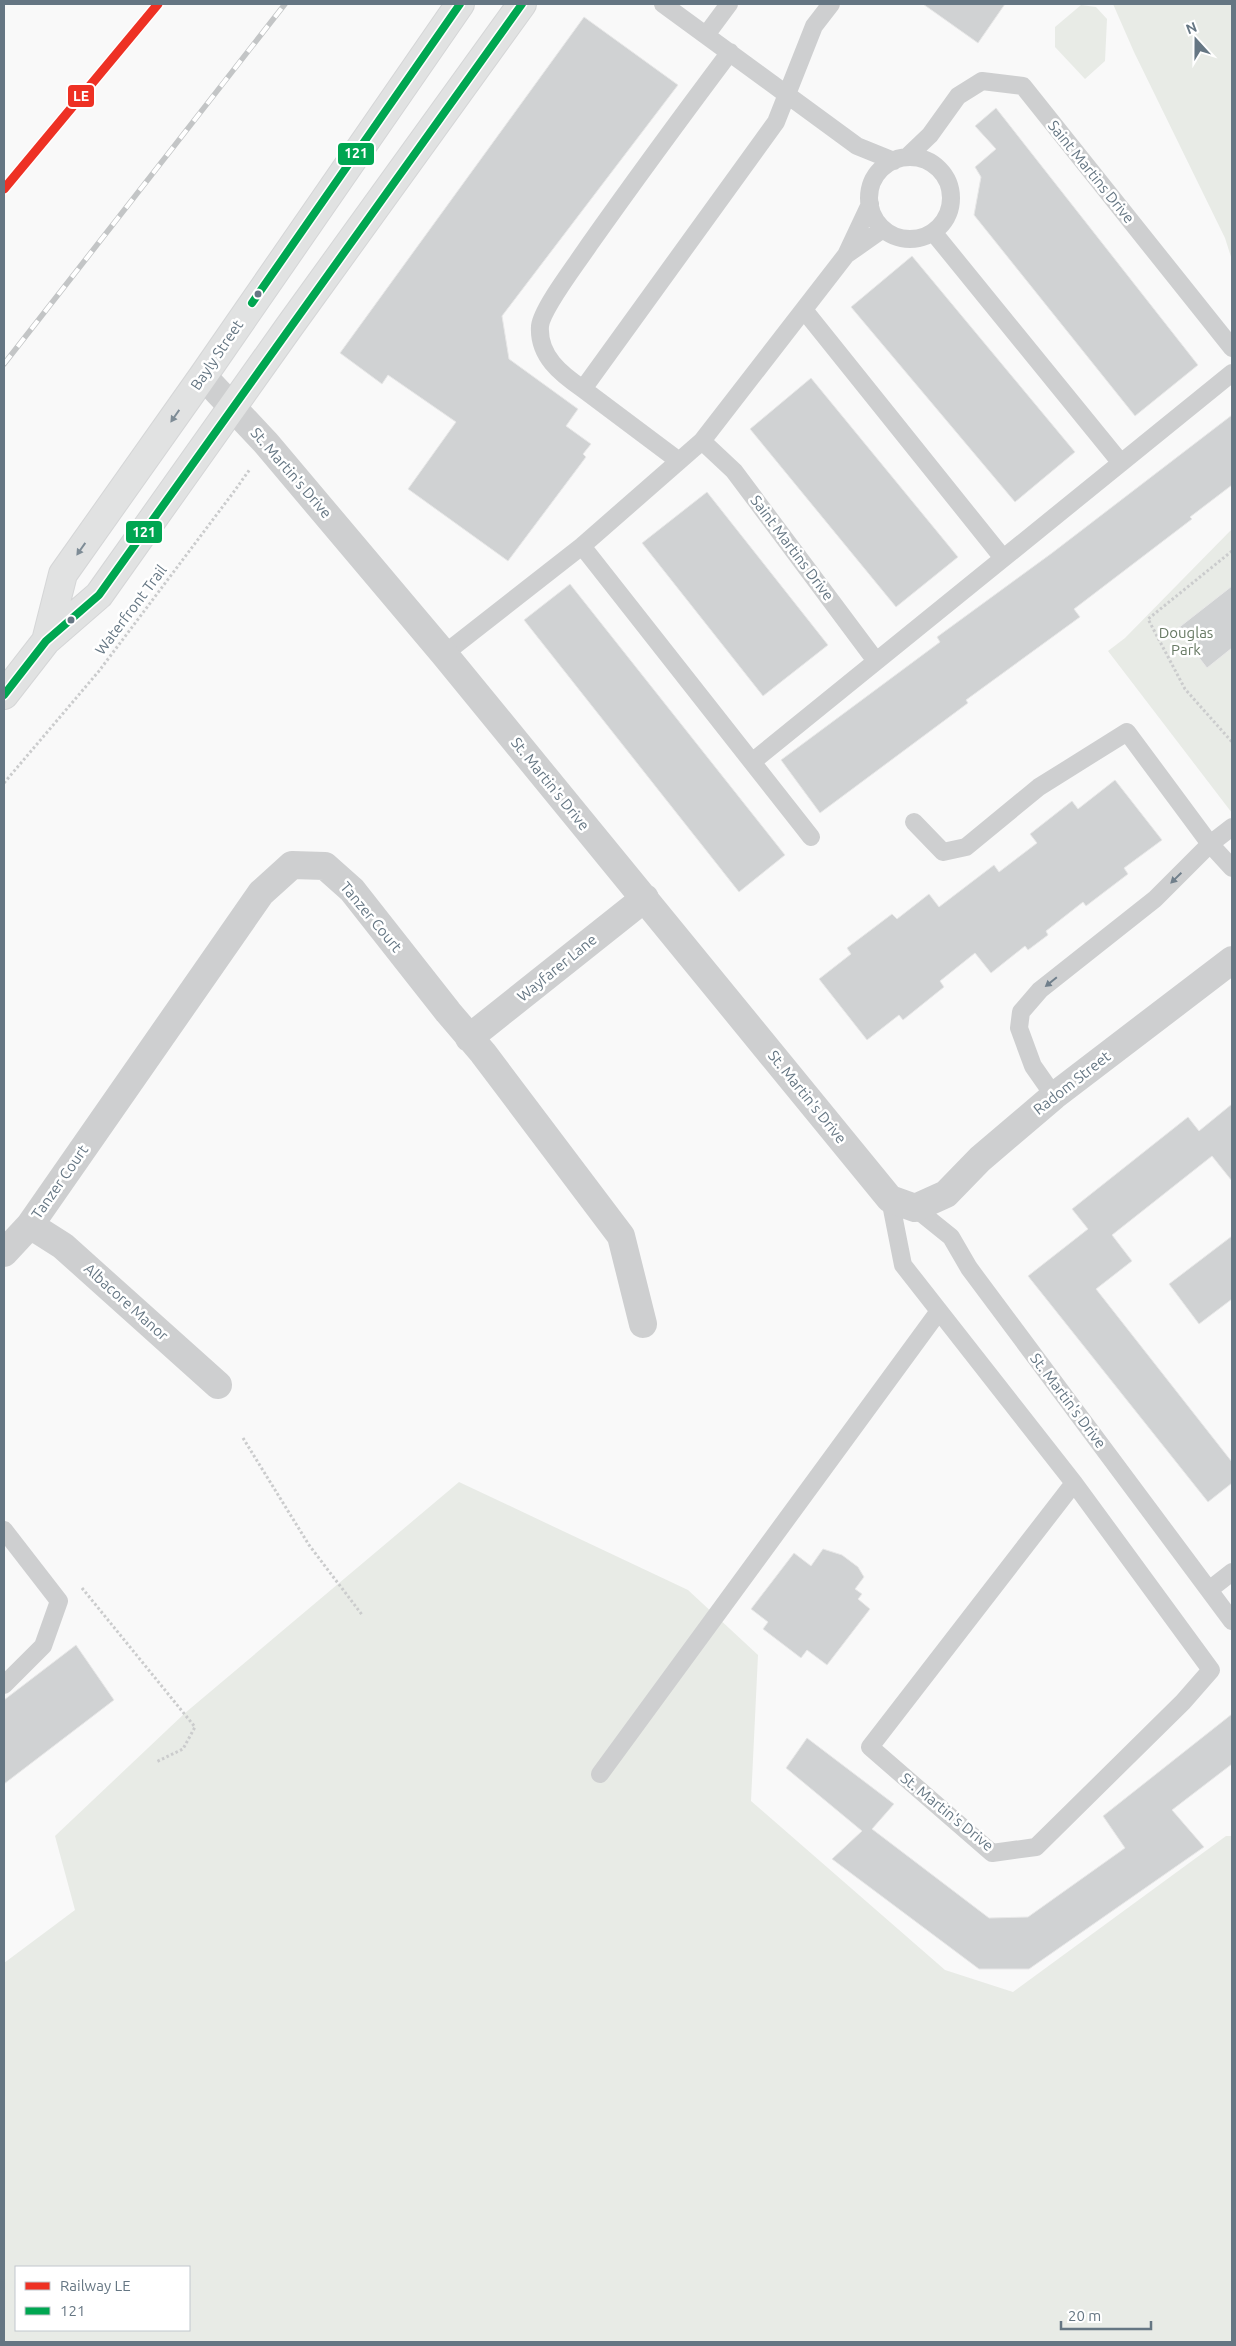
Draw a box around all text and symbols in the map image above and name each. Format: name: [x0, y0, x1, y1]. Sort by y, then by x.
north arrow: [1171, 15, 1221, 65]
text: N: [1184, 19, 1199, 37]
line badge: LE: [67, 84, 95, 108]
text: LE: [73, 88, 89, 104]
street label: Saint Martins Drive: [1045, 117, 1138, 226]
line badge: 121: [337, 142, 375, 166]
text: 121: [344, 145, 368, 161]
unlabelled marker: [253, 289, 263, 299]
street label: Bayly Street: [187, 316, 246, 393]
one-way arrow: [170, 409, 180, 423]
street label: St. Martin's Drive: [247, 424, 335, 521]
street label: Saint Martins Drive: [747, 492, 837, 604]
line badge: 121: [125, 520, 163, 544]
text: 121: [132, 524, 156, 540]
one-way arrow: [76, 542, 86, 555]
street label: Waterfront Trail: [91, 561, 170, 658]
unlabelled marker: [66, 615, 76, 625]
park label: Douglas Park: [1159, 624, 1213, 658]
street label: St. Martin's Drive: [508, 734, 593, 833]
one-way arrow: [1170, 872, 1182, 884]
street label: Tanzer Court: [337, 878, 406, 955]
street label: Wayfarer Lane: [514, 930, 600, 1005]
one-way arrow: [1044, 977, 1057, 987]
street label: St. Martin's Drive: [765, 1047, 850, 1146]
street label: Radom Street: [1030, 1047, 1114, 1118]
street label: Tanzer Court: [28, 1141, 91, 1222]
street label: Albacore Manor: [81, 1260, 172, 1344]
street label: St. Martin's Drive: [1027, 1350, 1110, 1451]
street label: St. Martin's Drive: [898, 1769, 997, 1854]
legend: [15, 2266, 190, 2331]
text: Railway LE: [60, 2277, 131, 2294]
scale bar: [1061, 2298, 1151, 2330]
text: 121: [60, 2302, 85, 2319]
text: 20 m: [1068, 2307, 1101, 2324]

